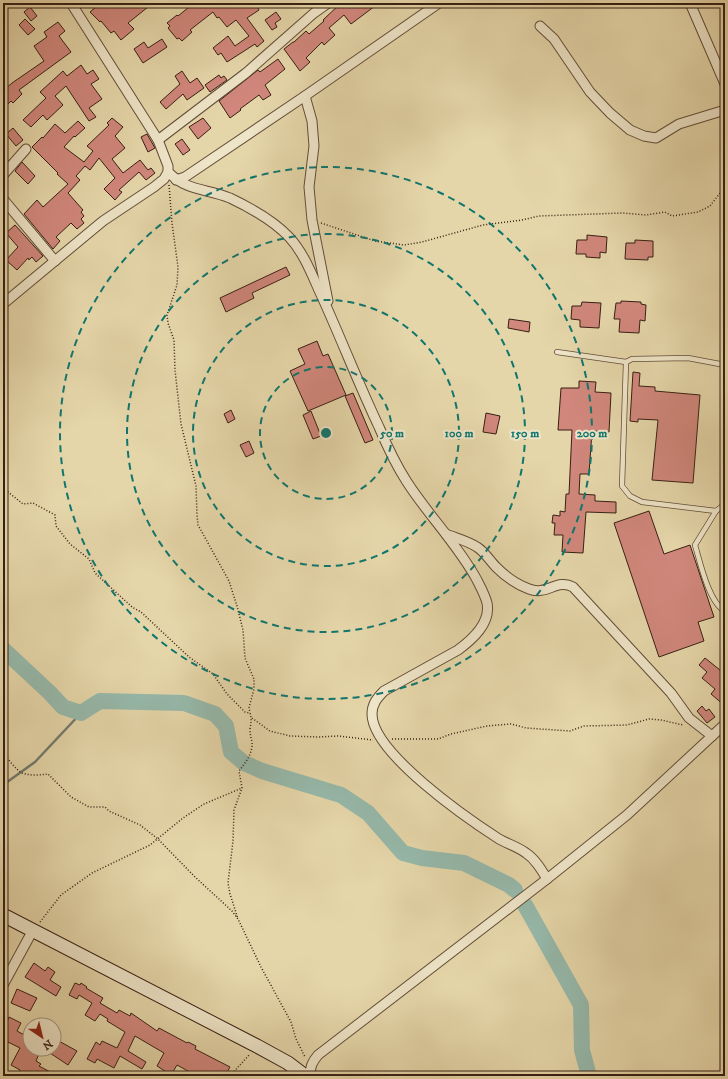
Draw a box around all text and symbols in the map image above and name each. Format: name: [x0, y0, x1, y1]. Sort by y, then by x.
centre of rings: [319, 426, 333, 440]
text: 50 m: [379, 426, 404, 441]
text: 100 m: [445, 426, 473, 441]
text: 150 m: [511, 426, 539, 441]
text: 200 m: [577, 426, 607, 441]
north arrow: [22, 1017, 62, 1057]
text: N: [39, 1036, 55, 1053]

